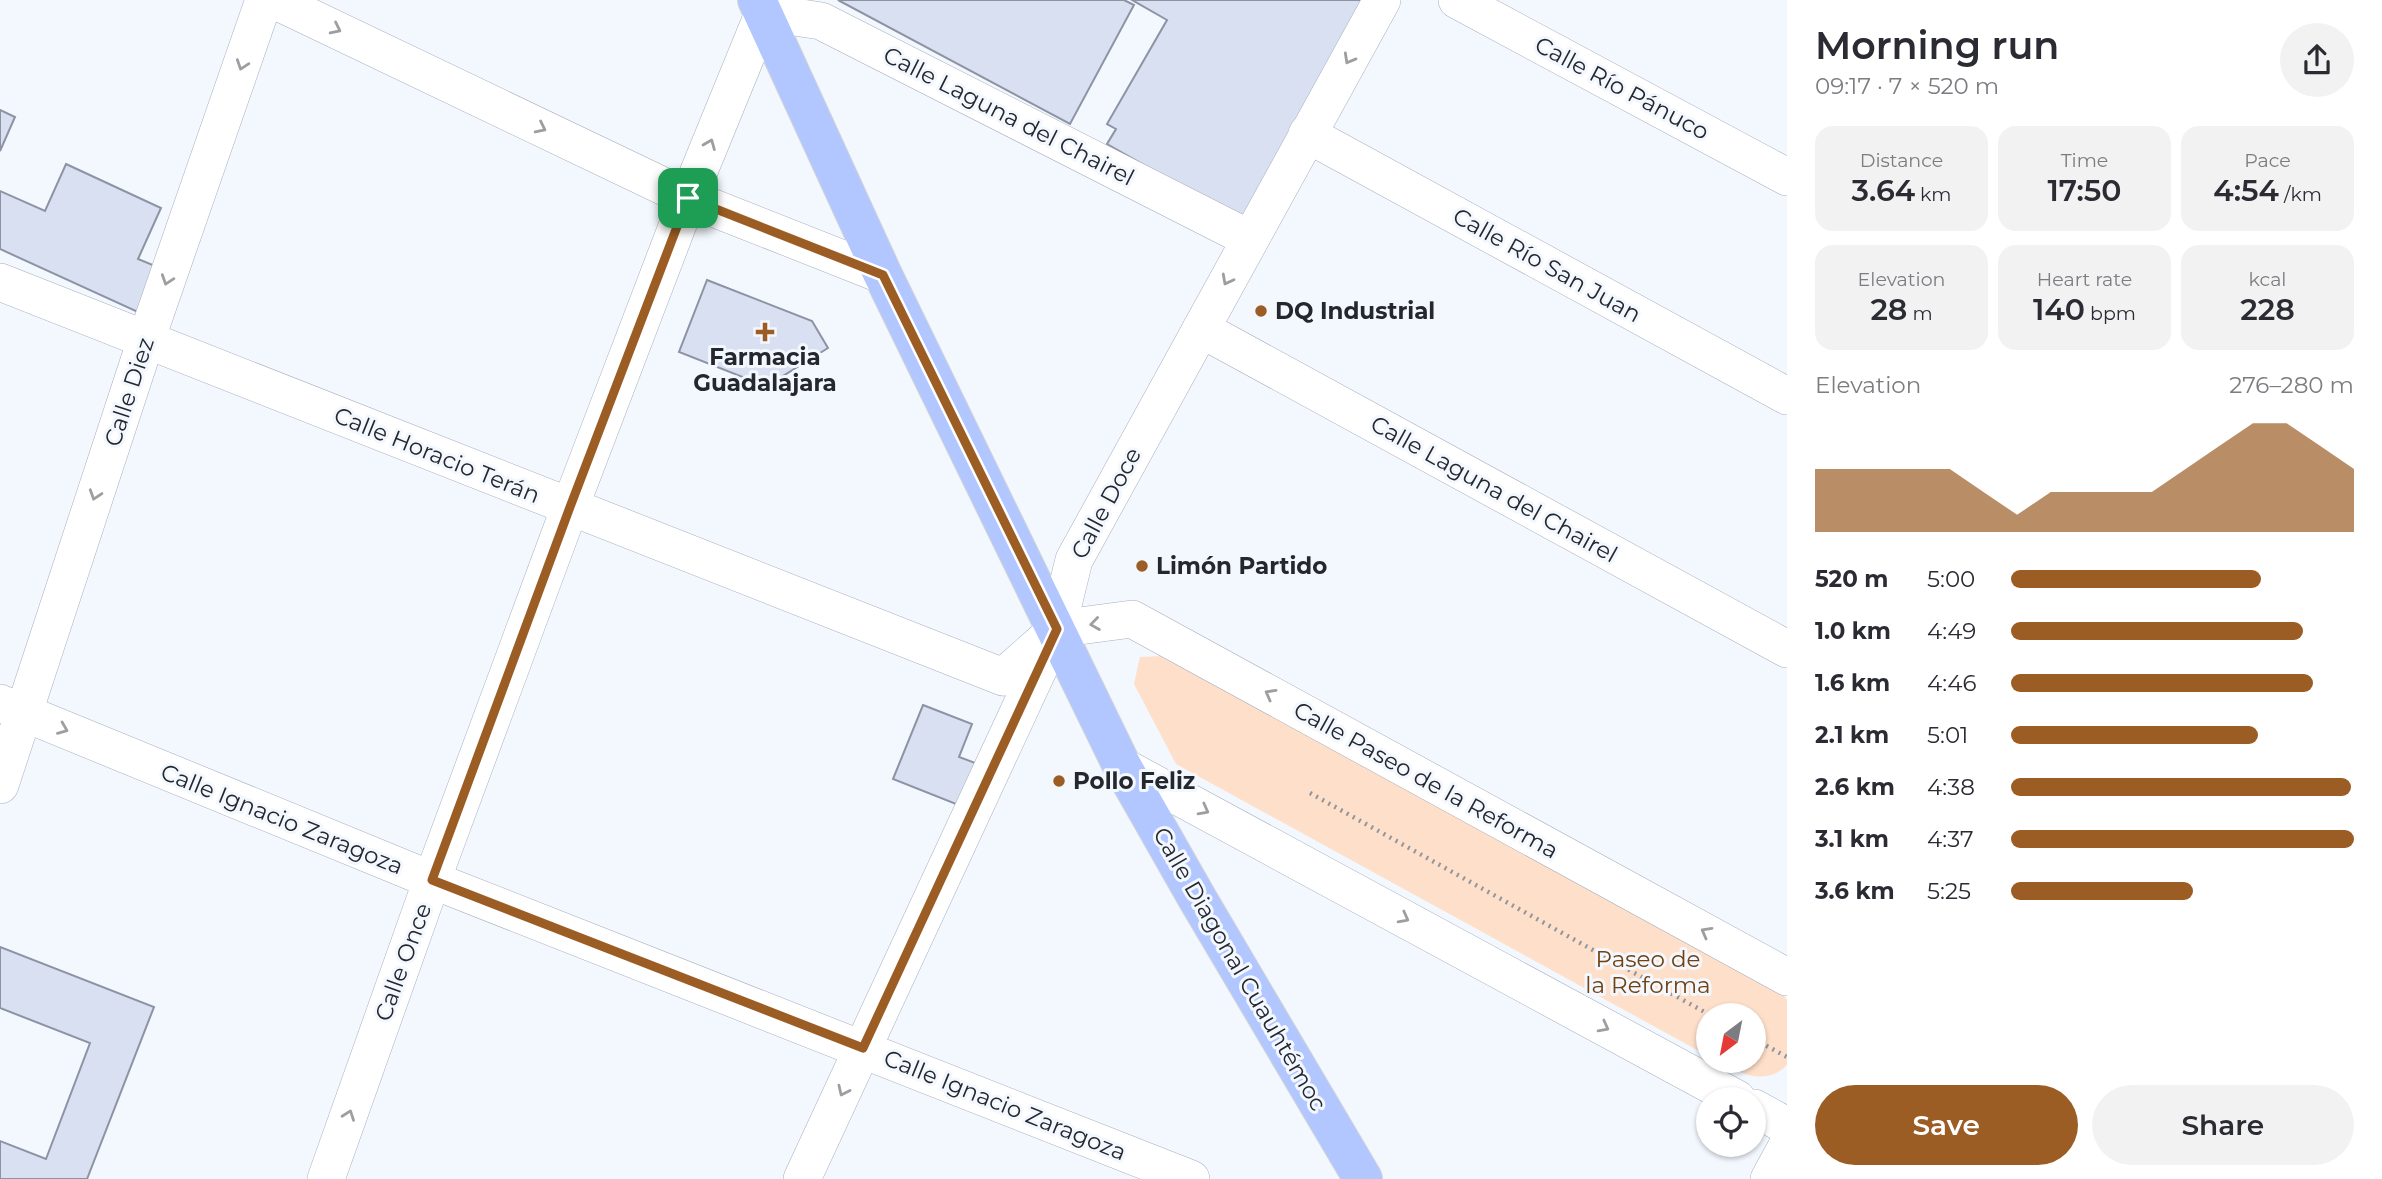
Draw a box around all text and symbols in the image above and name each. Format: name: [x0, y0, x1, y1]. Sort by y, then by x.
one-way arrow: [329, 21, 341, 35]
text: Morning run: [1815, 22, 2059, 69]
button: share: [2280, 23, 2354, 97]
street label: Calle Río Pánuco: [1530, 30, 1714, 146]
street label: Calle Laguna del Chairel: [879, 40, 1139, 192]
one-way arrow: [1344, 52, 1357, 65]
one-way arrow: [236, 58, 250, 70]
text: 09:17 · 7 × 520 m: [1815, 72, 1999, 100]
one-way arrow: [534, 119, 546, 133]
one-way arrow: [701, 138, 715, 150]
text: Distance: [1860, 149, 1943, 172]
text: Time: [2061, 149, 2108, 172]
text: Pace: [2244, 149, 2291, 172]
pin: [658, 168, 718, 228]
text: 3.64: [1852, 172, 1915, 209]
text: 17:50: [2047, 172, 2122, 209]
text: 4:54: [2213, 172, 2279, 209]
icon: arrive: [669, 179, 707, 217]
text: km: [1915, 183, 1951, 206]
text: /km: [2279, 183, 2322, 206]
street label: Calle Río San Juan: [1448, 202, 1646, 328]
text: Elevation: [1858, 268, 1945, 291]
text: Heart rate: [2037, 268, 2132, 291]
text: kcal: [2249, 268, 2286, 291]
one-way arrow: [161, 273, 175, 285]
one-way arrow: [1222, 273, 1236, 286]
text: 28: [1870, 291, 1907, 328]
text: 140: [2033, 291, 2085, 328]
text: 228: [2240, 291, 2295, 328]
place label: DQ Industrial: [1275, 297, 1435, 325]
text: m: [1907, 302, 1933, 325]
text: bpm: [2085, 302, 2136, 325]
marker: DQ Industrial: [1253, 303, 1269, 319]
marker: Farmacia Guadalajara: [757, 324, 773, 340]
street label: Calle Diez: [98, 334, 160, 450]
place label: Farmacia Guadalajara: [693, 343, 837, 397]
text: Elevation: [1815, 371, 1921, 399]
text: 276–280 m: [2229, 371, 2354, 399]
street label: Calle Horacio Terán: [330, 401, 544, 509]
street label: Calle Laguna del Chairel: [1366, 409, 1622, 569]
street label: Calle Doce: [1065, 443, 1147, 563]
one-way arrow: [89, 489, 103, 501]
place label: Limón Partido: [1156, 552, 1327, 580]
marker: Limón Partido: [1134, 558, 1150, 574]
text: 520 m: [1815, 565, 1888, 593]
text: 5:00: [1927, 565, 1975, 593]
one-way arrow: [1089, 616, 1101, 631]
text: 1.0 km: [1815, 617, 1891, 645]
text: 4:49: [1927, 617, 1976, 645]
text: 1.6 km: [1815, 669, 1890, 697]
text: 4:46: [1927, 669, 1976, 697]
one-way arrow: [1264, 689, 1277, 702]
street label: Calle Paseo de la Reforma: [1289, 695, 1563, 865]
one-way arrow: [57, 720, 69, 734]
text: 2.1 km: [1815, 721, 1889, 749]
text: 5:01: [1927, 721, 1968, 749]
street label: Calle Ignacio Zaragoza: [157, 758, 407, 880]
place label: Pollo Feliz: [1073, 767, 1195, 795]
marker: Pollo Feliz: [1051, 773, 1067, 789]
text: 2.6 km: [1815, 773, 1895, 801]
text: 4:38: [1927, 773, 1975, 801]
one-way arrow: [1197, 802, 1209, 815]
street label: Calle Diagonal Cuauhtémoc: [1147, 822, 1333, 1116]
text: 3.1 km: [1815, 825, 1889, 853]
text: 4:37: [1927, 825, 1973, 853]
text: 3.6 km: [1815, 877, 1895, 905]
text: 5:25: [1927, 877, 1971, 905]
street label: Calle Once: [369, 899, 437, 1025]
one-way arrow: [1397, 910, 1409, 923]
one-way arrow: [1700, 927, 1713, 941]
park label: Paseo de la Reforma: [1585, 945, 1711, 999]
north arrow: [1696, 1003, 1766, 1073]
map controls: [1696, 1003, 1766, 1157]
one-way arrow: [1597, 1018, 1609, 1032]
street label: Calle Ignacio Zaragoza: [880, 1044, 1130, 1166]
one-way arrow: [837, 1084, 851, 1096]
button: Save: [1815, 1085, 2078, 1165]
button: Share: [2092, 1085, 2354, 1165]
button: locate: [1696, 1087, 1766, 1157]
one-way arrow: [341, 1109, 355, 1121]

